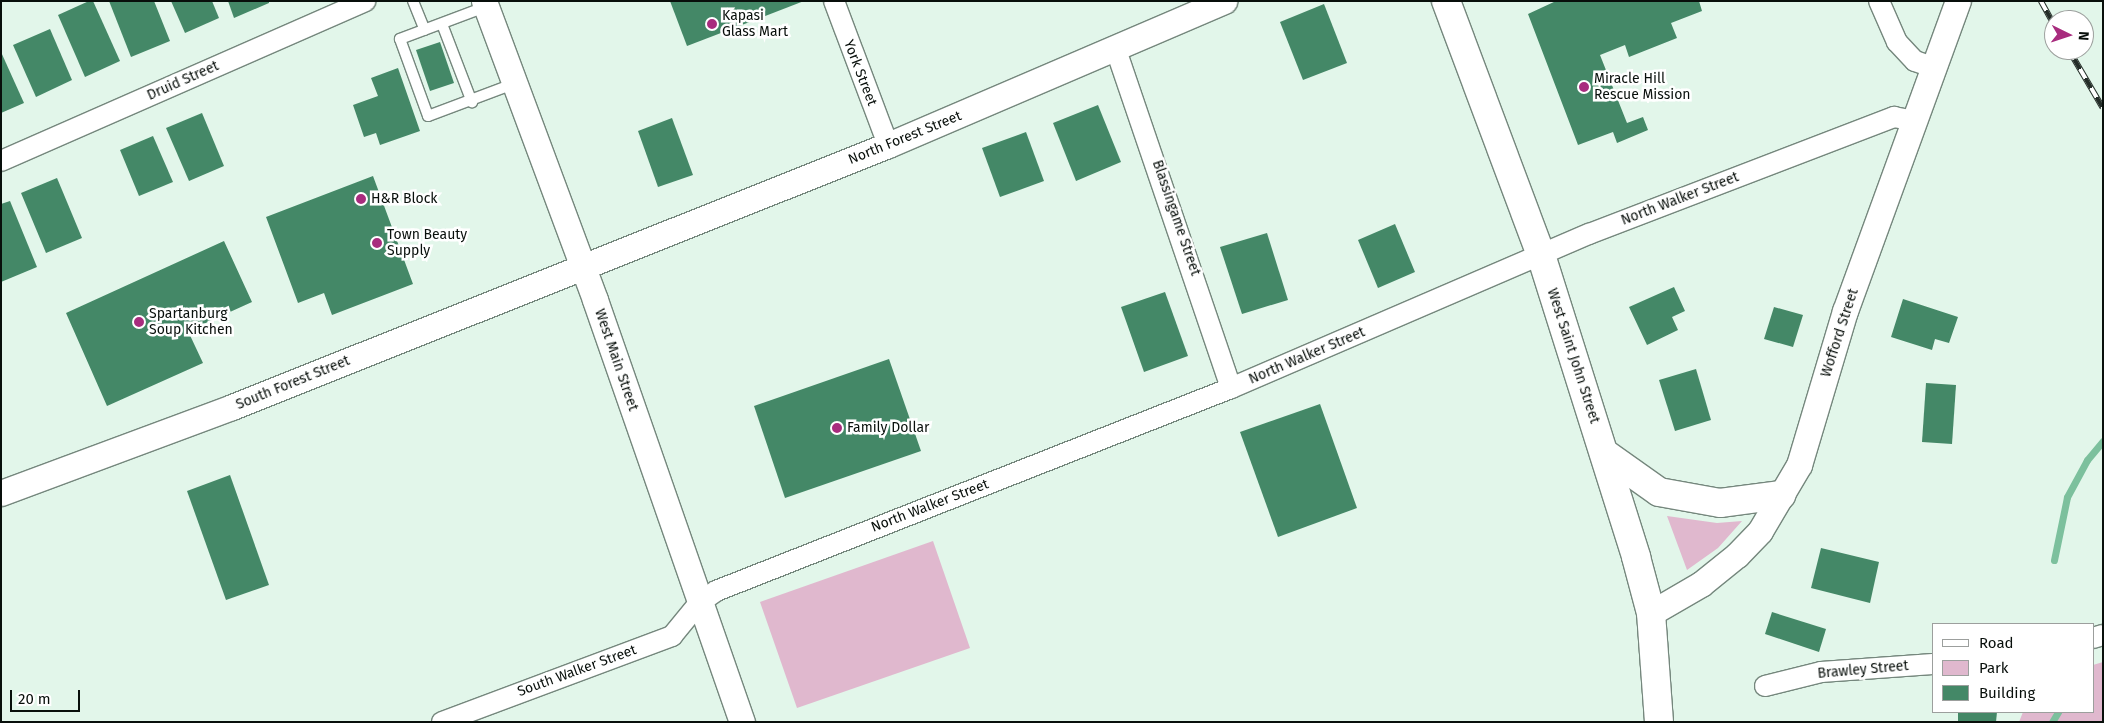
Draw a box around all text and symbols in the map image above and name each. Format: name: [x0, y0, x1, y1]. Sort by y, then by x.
place label: Kapasi Glass Mart: [722, 8, 788, 40]
north arrow: [2044, 10, 2094, 60]
marker: Kapasi Glass Mart: [706, 18, 718, 30]
text: N: [2075, 31, 2092, 41]
street label: York Street: [840, 38, 880, 108]
street label: Druid Street: [145, 58, 221, 104]
place label: Miracle Hill Rescue Mission: [1594, 71, 1691, 104]
marker: Miracle Hill Rescue Mission: [1578, 81, 1590, 93]
street label: North Forest Street: [846, 108, 964, 168]
street label: Blassingame Street: [1148, 158, 1204, 278]
street label: North Walker Street: [1619, 169, 1741, 229]
place label: H&R Block: [371, 191, 437, 207]
marker: H&R Block: [355, 193, 367, 205]
place label: Town Beauty Supply: [387, 227, 467, 260]
marker: Town Beauty Supply: [371, 237, 383, 249]
street label: West Saint John Street: [1543, 286, 1603, 426]
street label: Wofford Street: [1818, 287, 1862, 379]
place label: Spartanburg Soup Kitchen: [149, 306, 233, 338]
street label: West Main Street: [591, 307, 641, 413]
marker: Spartanburg Soup Kitchen: [133, 316, 145, 328]
street label: North Walker Street: [1246, 324, 1368, 388]
street label: South Forest Street: [234, 352, 352, 414]
place label: Family Dollar: [847, 420, 930, 436]
marker: Family Dollar: [831, 422, 843, 434]
street label: North Walker Street: [869, 476, 991, 536]
legend: [1932, 623, 2094, 713]
text: Road: [1979, 634, 2014, 652]
street label: South Walker Street: [515, 642, 639, 700]
street label: Brawley Street: [1817, 658, 1909, 682]
text: Park: [1979, 659, 2009, 677]
scale bar: [12, 680, 82, 712]
text: Building: [1979, 684, 2035, 702]
text: 20 m: [18, 690, 51, 708]

